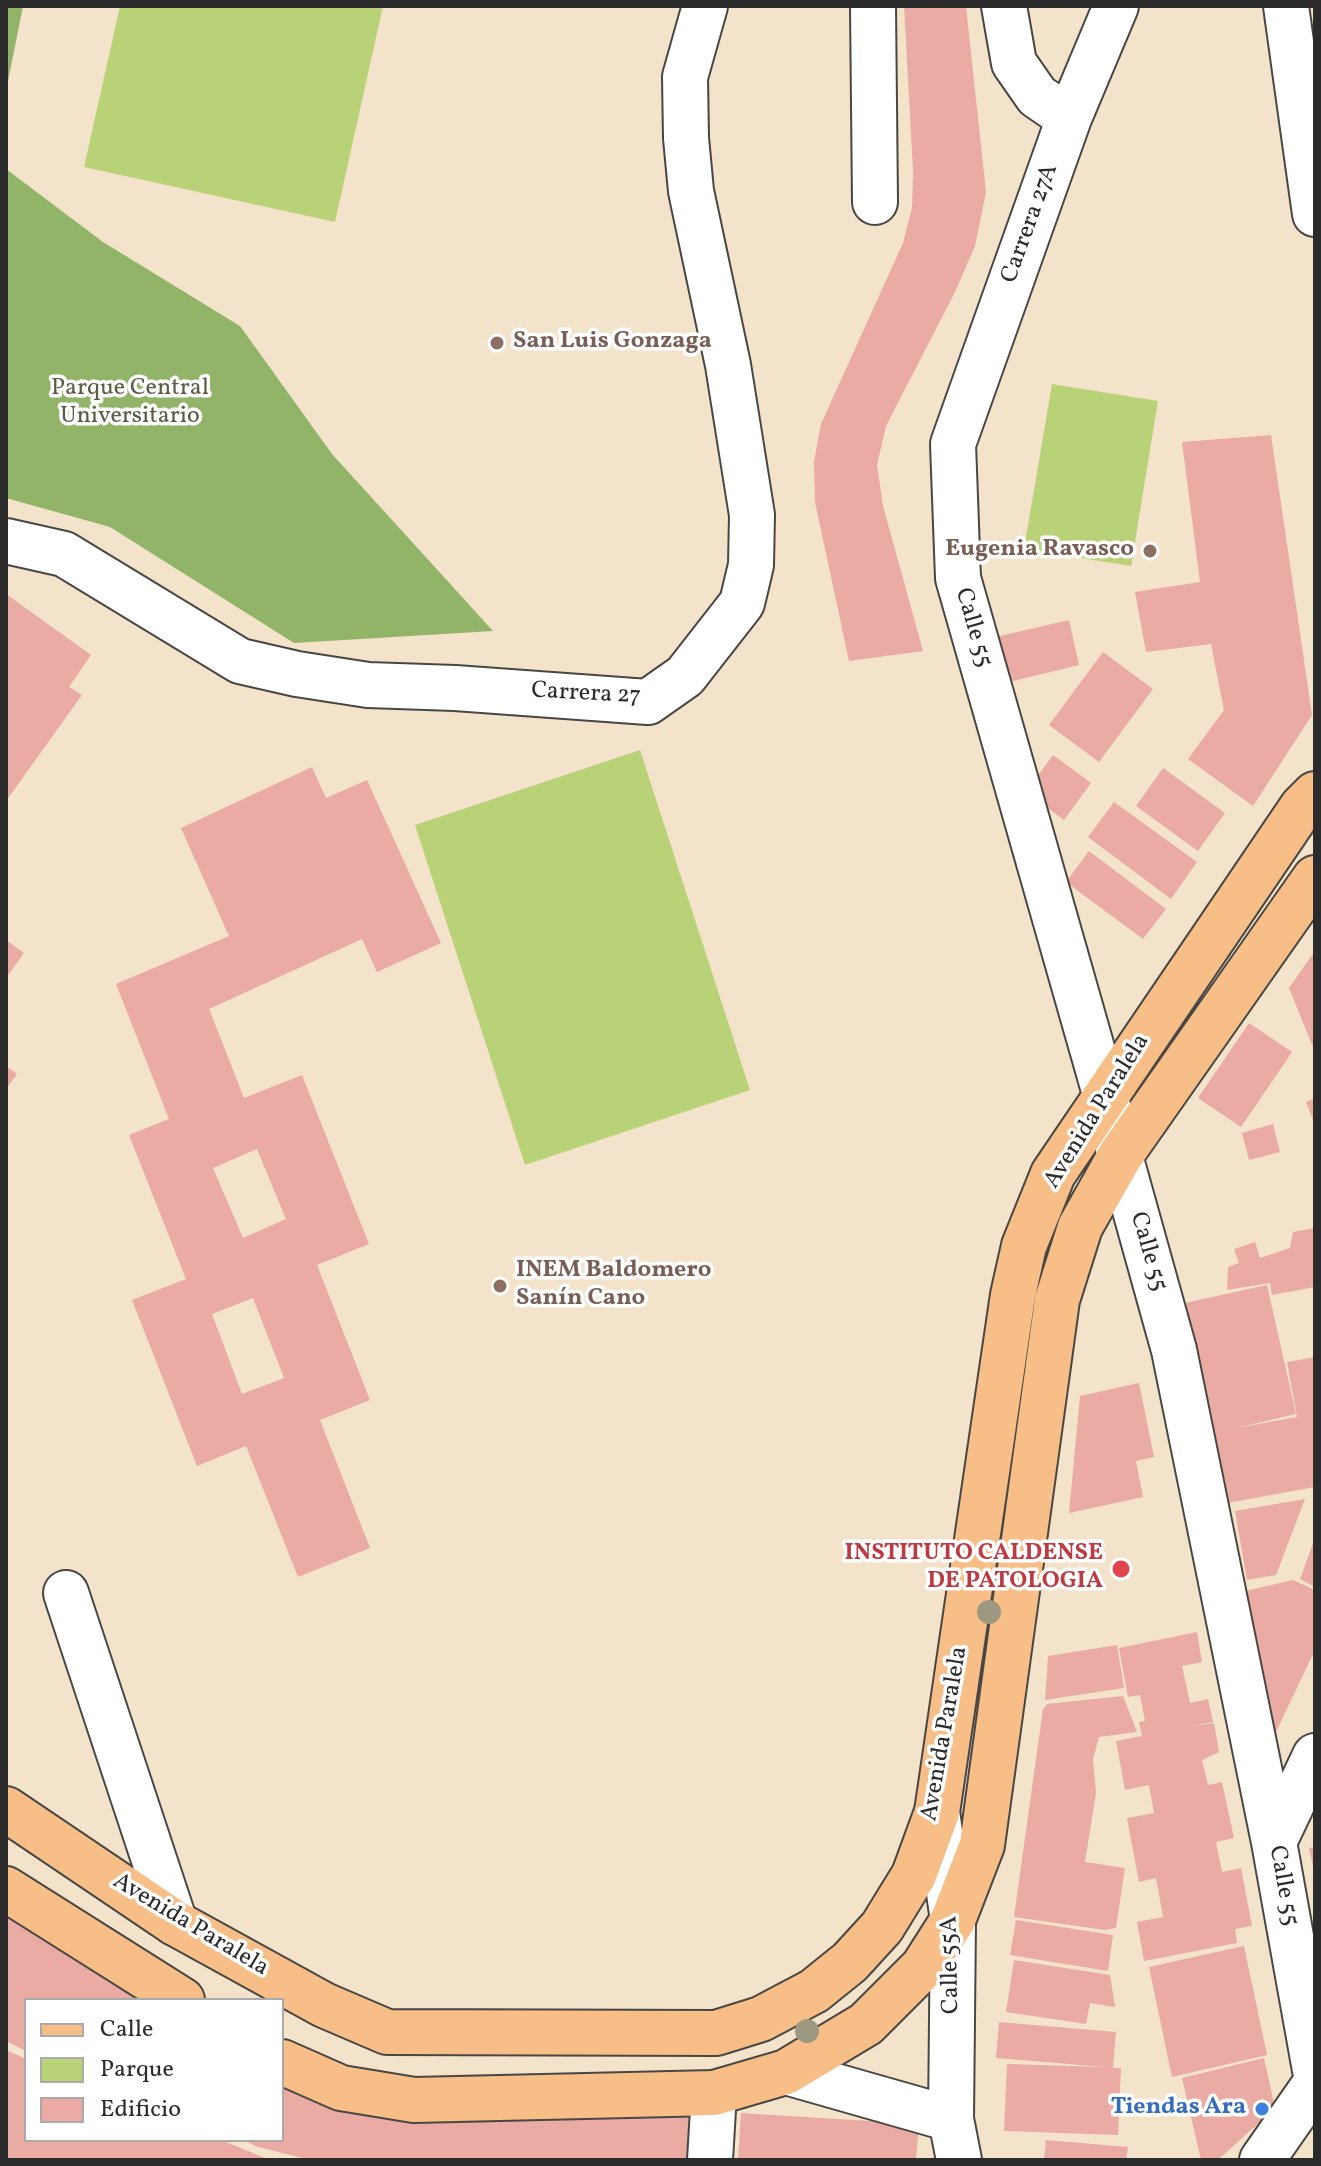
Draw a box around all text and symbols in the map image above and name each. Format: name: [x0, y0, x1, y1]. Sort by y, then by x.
street label: Carrera 27A: [996, 161, 1066, 287]
place label: San Luis Gonzaga: [513, 329, 712, 357]
marker: San Luis Gonzaga: [488, 334, 506, 352]
park label: Parque Central Universitario: [51, 376, 209, 432]
place label: Eugenia Ravasco: [945, 537, 1134, 565]
marker: Eugenia Ravasco: [1141, 542, 1159, 560]
street label: Calle 55: [947, 585, 997, 671]
street label: Carrera 27: [530, 678, 642, 712]
street label: Avenida Paralela: [1039, 1029, 1157, 1195]
street label: Calle 55: [1122, 1209, 1172, 1295]
place label: INEM Baldomero Sanín Cano: [516, 1258, 711, 1314]
marker: INEM Baldomero Sanín Cano: [491, 1277, 509, 1295]
place label: INSTITUTO CALDENSE DE PATOLOGIA: [845, 1541, 1103, 1597]
marker: INSTITUTO CALDENSE DE PATOLOGIA: [1110, 1558, 1132, 1580]
street label: Avenida Paralela: [916, 1644, 976, 1824]
street label: Calle 55: [1261, 1843, 1303, 1929]
street label: Avenida Paralela: [107, 1868, 273, 1984]
street label: Calle 55A: [937, 1916, 967, 2014]
legend: [24, 1998, 284, 2142]
text: Calle: [100, 2013, 153, 2047]
text: Parque: [100, 2053, 174, 2087]
text: Edificio: [100, 2093, 181, 2127]
place label: Tiendas Ara: [1111, 2095, 1246, 2123]
marker: Tiendas Ara: [1253, 2100, 1271, 2118]

